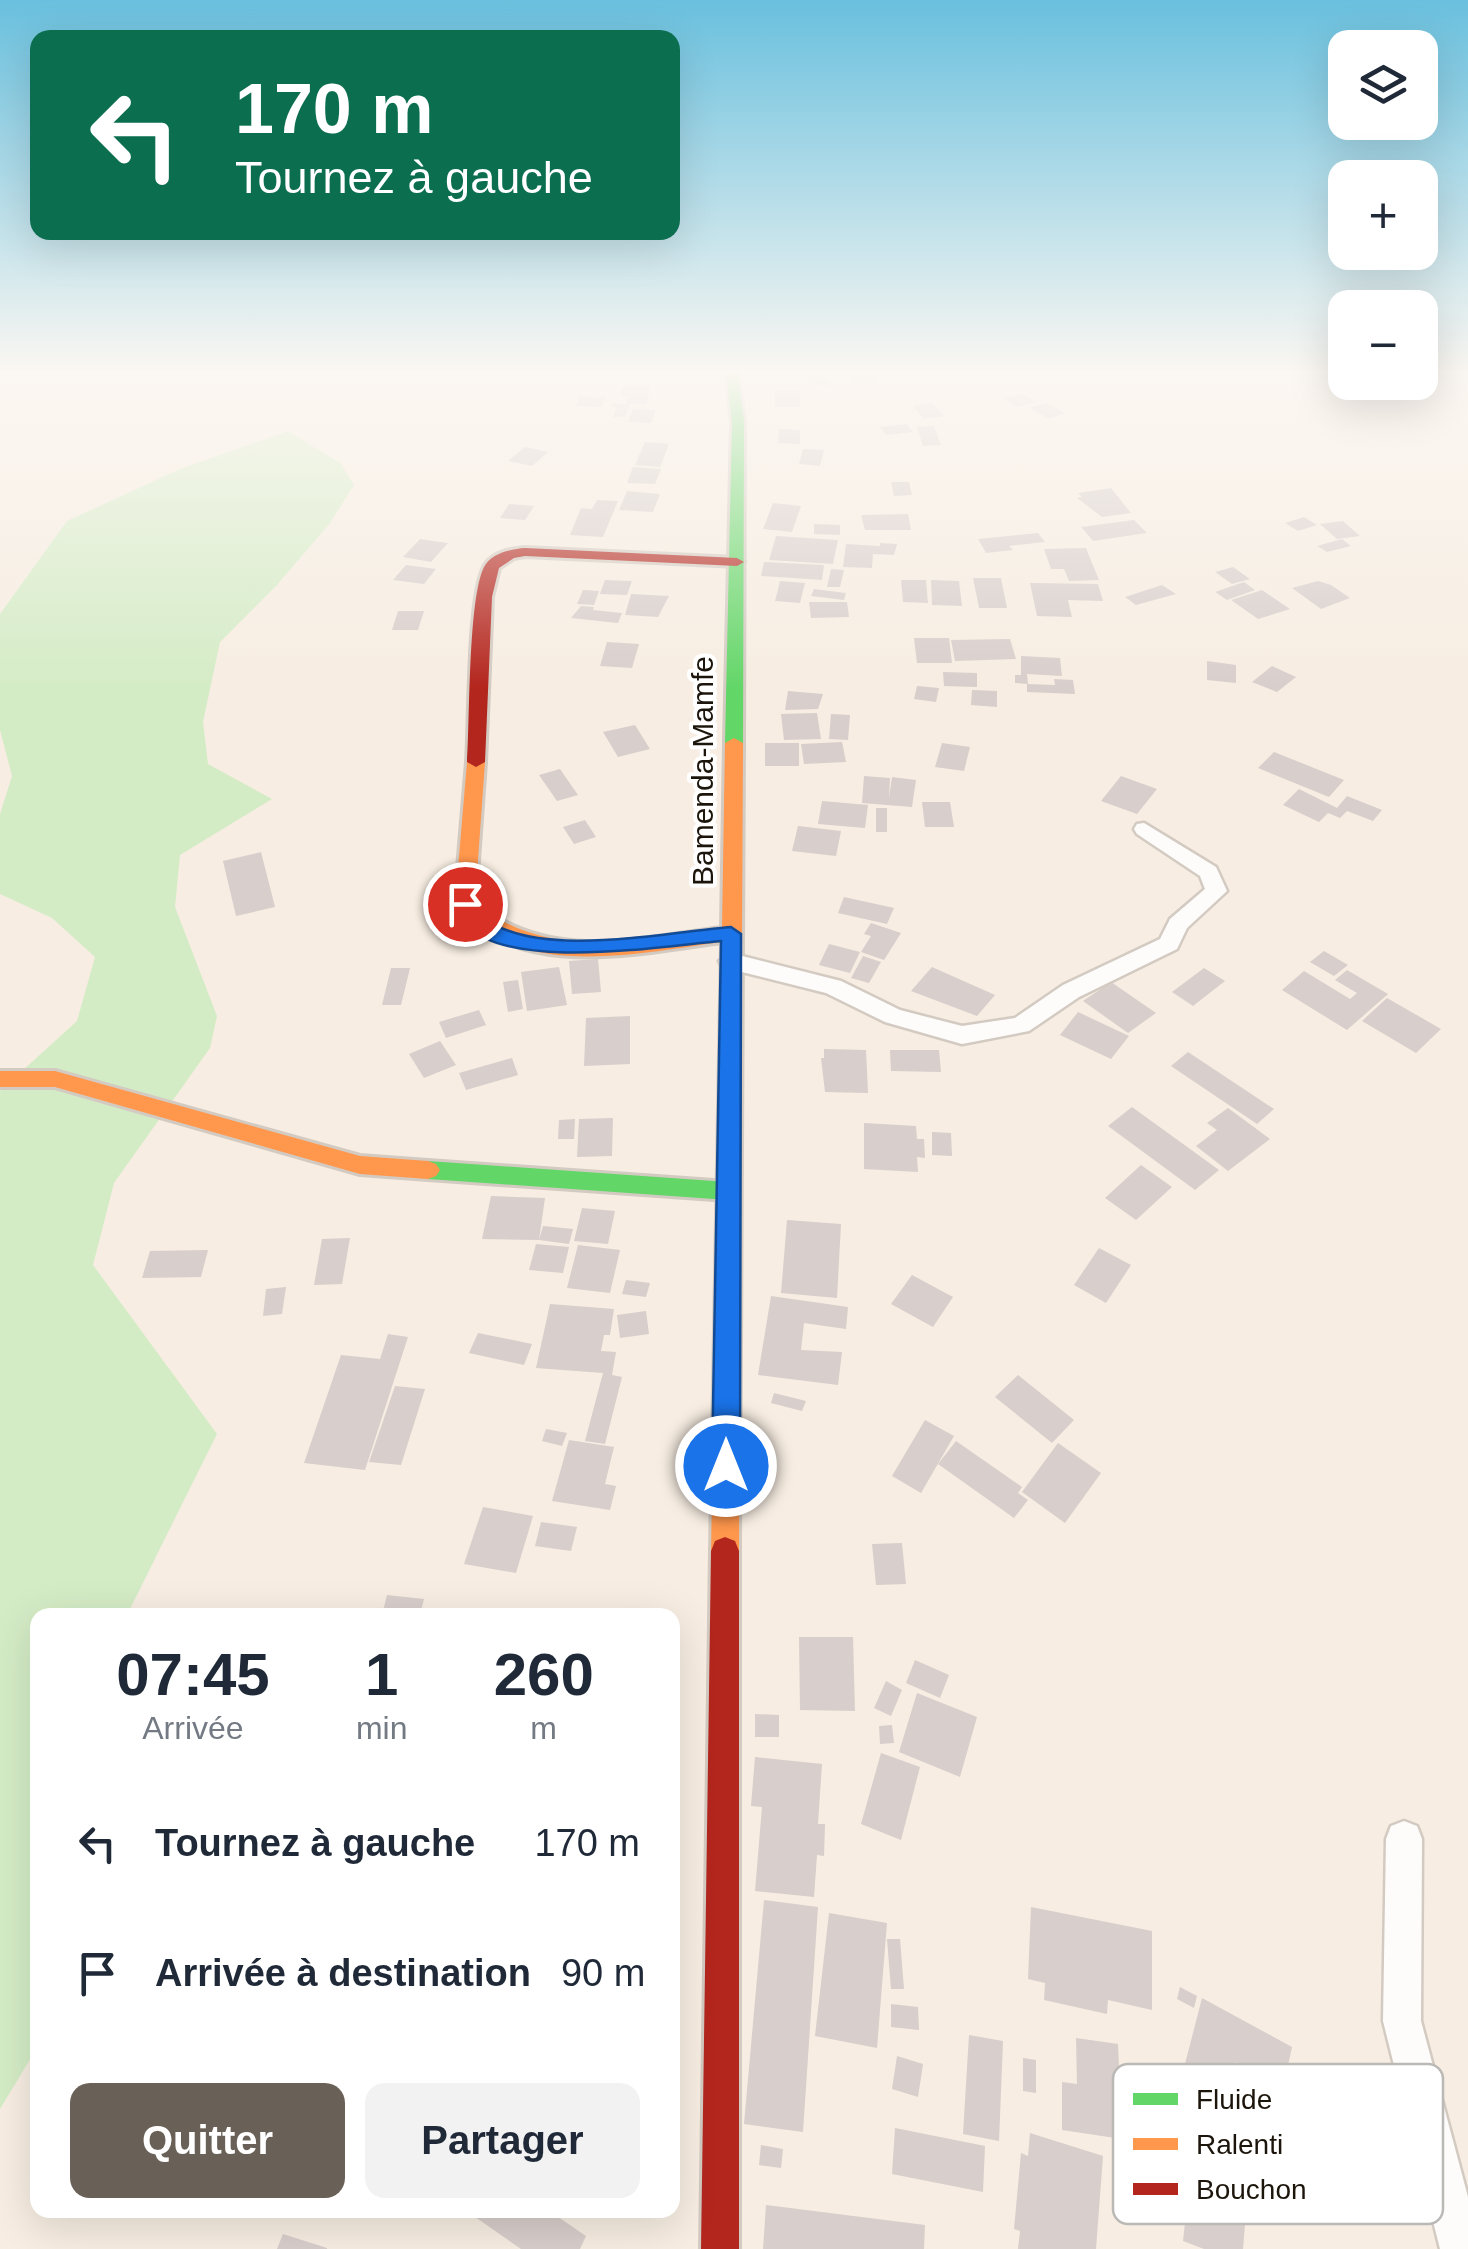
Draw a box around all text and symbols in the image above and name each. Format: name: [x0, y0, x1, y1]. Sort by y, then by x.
map controls: [1328, 30, 1438, 400]
button: layers: [1328, 30, 1438, 140]
icon: left: [70, 70, 200, 200]
text: 170 m: [235, 70, 433, 148]
text: Tournez à gauche: [235, 152, 593, 203]
button: +: [1328, 160, 1438, 270]
button: −: [1328, 290, 1438, 400]
street label: Bamenda-Mamfe: [686, 656, 719, 886]
pin: [423, 862, 508, 947]
icon: arrive: [438, 877, 493, 932]
position arrow: [674, 1414, 778, 1518]
text: 07:45: [116, 1641, 270, 1708]
text: 1: [365, 1641, 398, 1708]
text: 260: [494, 1641, 594, 1708]
text: Arrivée: [142, 1710, 244, 1746]
text: min: [356, 1710, 407, 1746]
text: m: [530, 1710, 557, 1746]
icon: left: [70, 1816, 125, 1871]
text: Tournez à gauche: [155, 1822, 475, 1864]
text: 170 m: [534, 1822, 640, 1864]
icon: arrive: [70, 1946, 125, 2001]
text: Arrivée à destination: [155, 1952, 531, 1994]
text: 90 m: [561, 1952, 645, 1994]
legend: [1113, 2064, 1443, 2224]
button: Quitter: [70, 2083, 345, 2198]
button: Partager: [365, 2083, 640, 2198]
text: Fluide: [1196, 2084, 1272, 2115]
text: Ralenti: [1196, 2129, 1283, 2160]
text: Bouchon: [1196, 2174, 1307, 2205]

